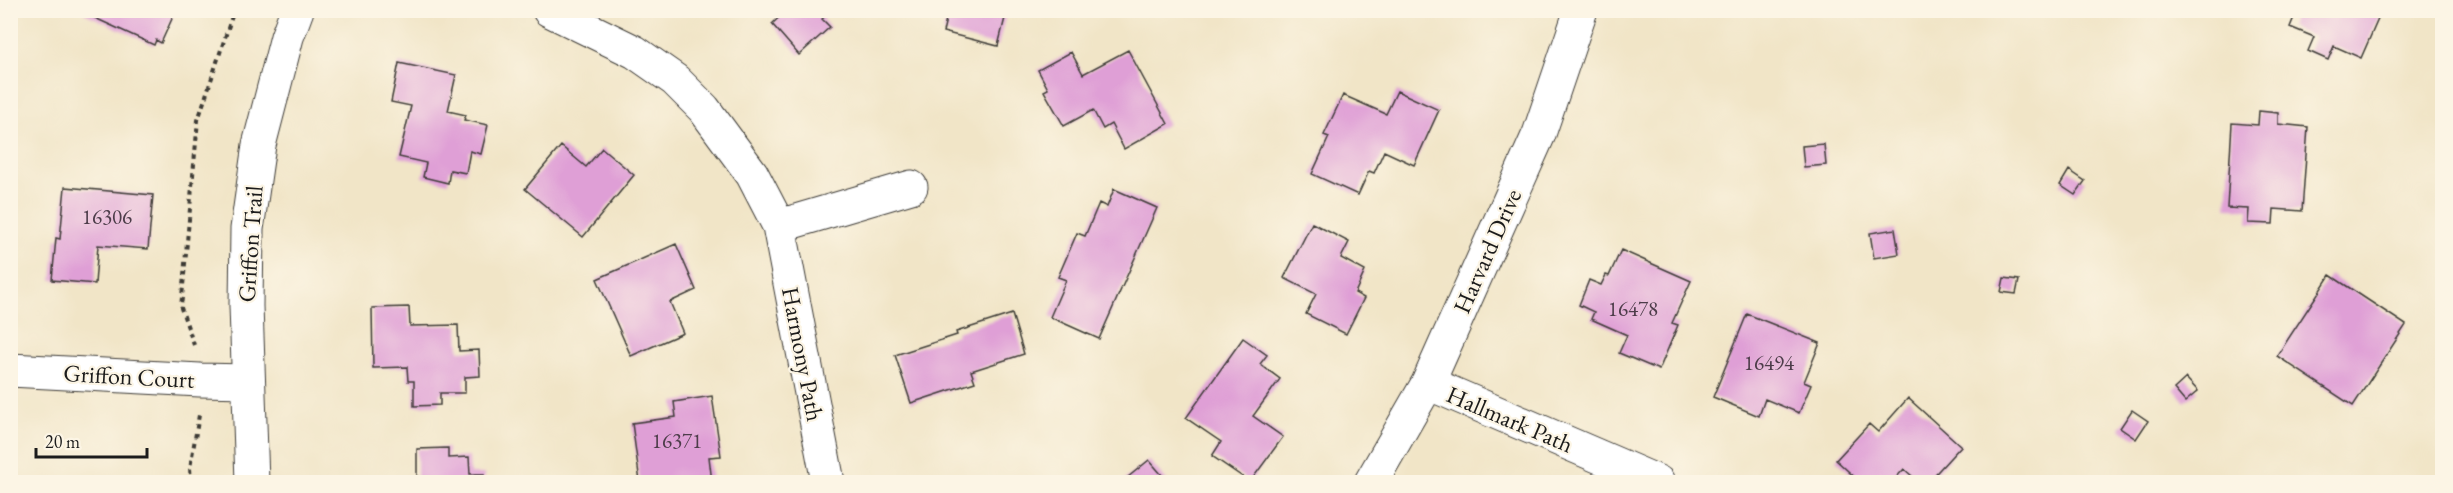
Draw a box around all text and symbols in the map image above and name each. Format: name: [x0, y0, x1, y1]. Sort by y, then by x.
street label: Griffon Trail: [230, 184, 270, 303]
street label: Harvard Drive: [1446, 184, 1528, 318]
house number: 16306: [82, 203, 132, 230]
street label: Harmony Path: [775, 284, 831, 424]
house number: 16478: [1608, 295, 1658, 322]
house number: 16494: [1744, 349, 1795, 376]
street label: Griffon Court: [63, 357, 196, 395]
street label: Hallmark Path: [1442, 378, 1578, 460]
scale bar: [36, 421, 147, 459]
house number: 16371: [652, 427, 702, 454]
text: 20 m: [45, 430, 80, 453]

